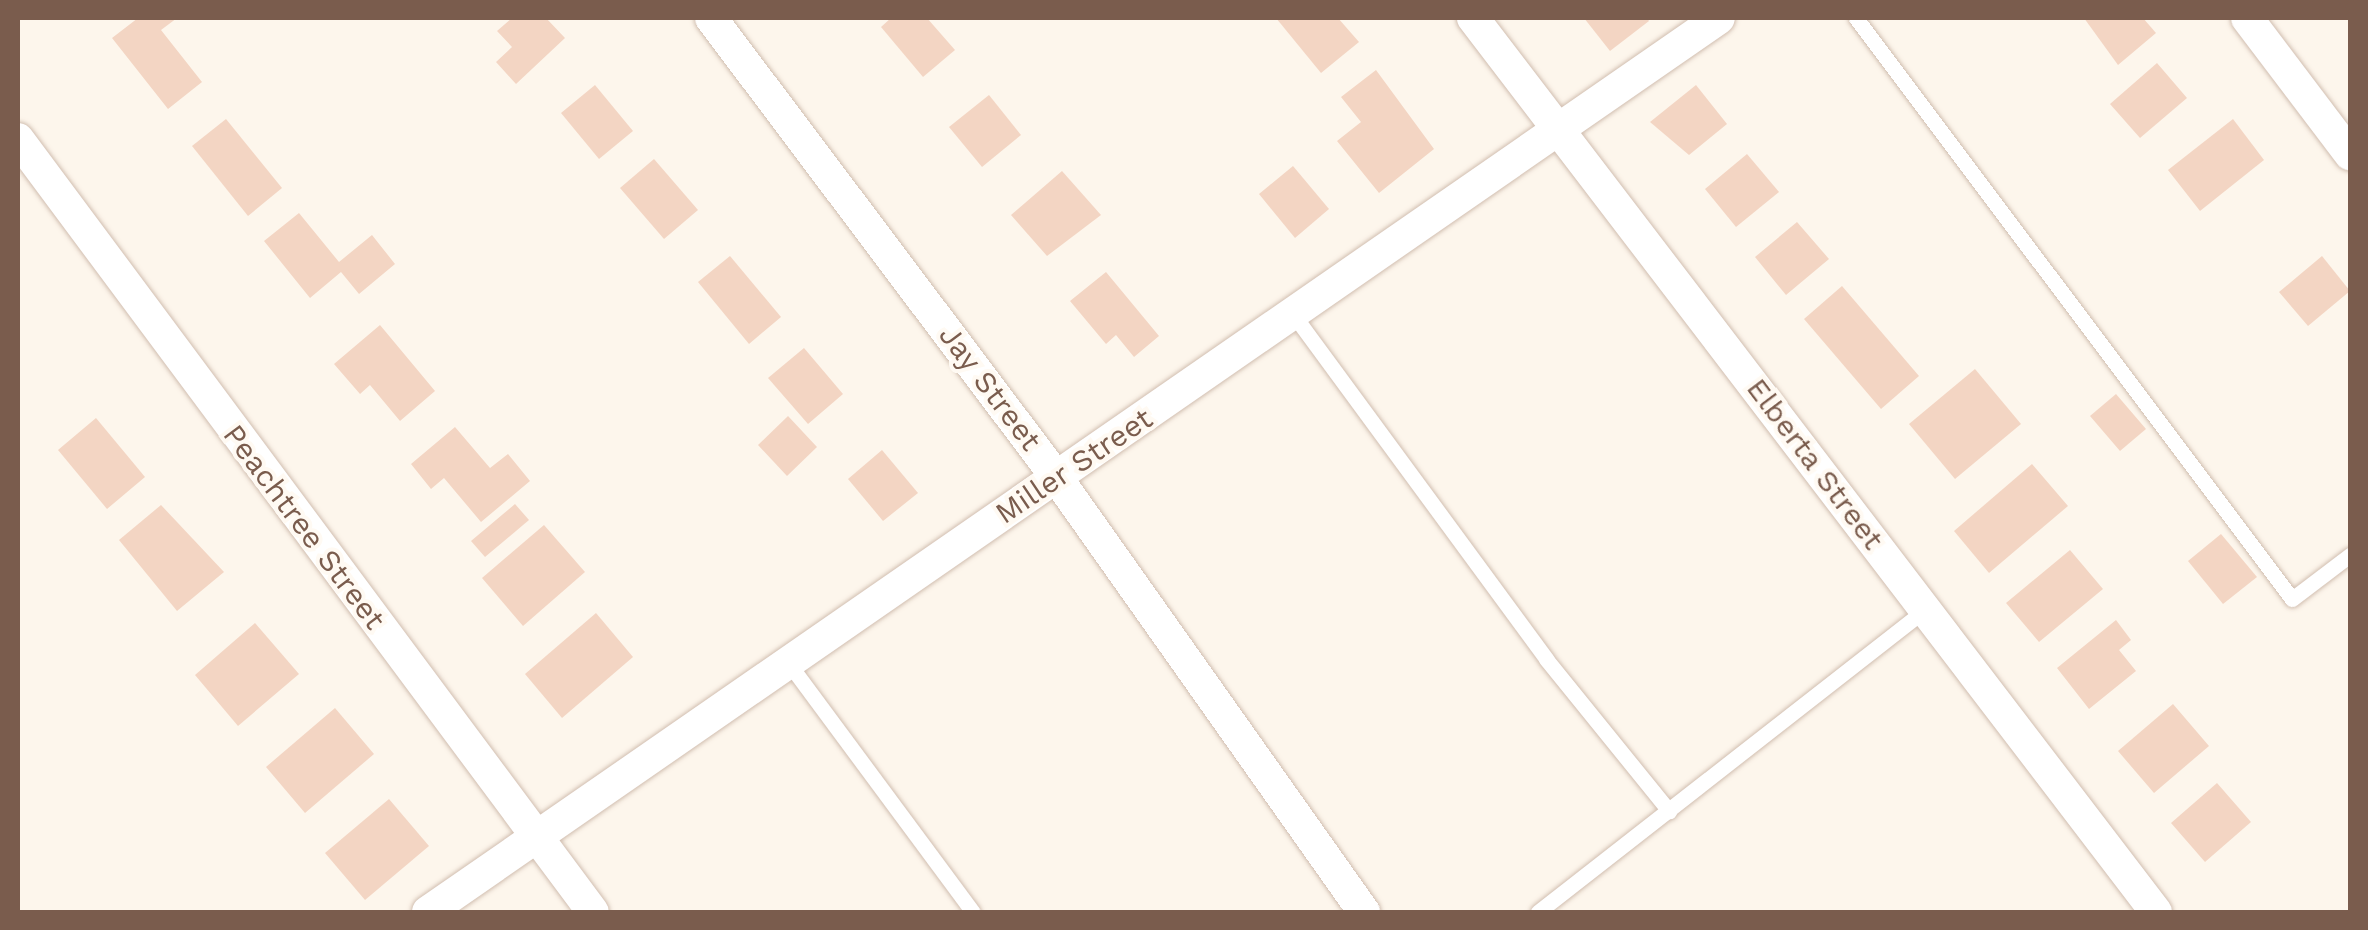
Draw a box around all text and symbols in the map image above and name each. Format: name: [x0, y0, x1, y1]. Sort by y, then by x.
street label: Jay Street: [931, 318, 1049, 458]
street label: Elberta Street: [1739, 371, 1891, 557]
street label: Miller Street: [988, 400, 1160, 532]
street label: Peachtree Street: [215, 418, 393, 636]

